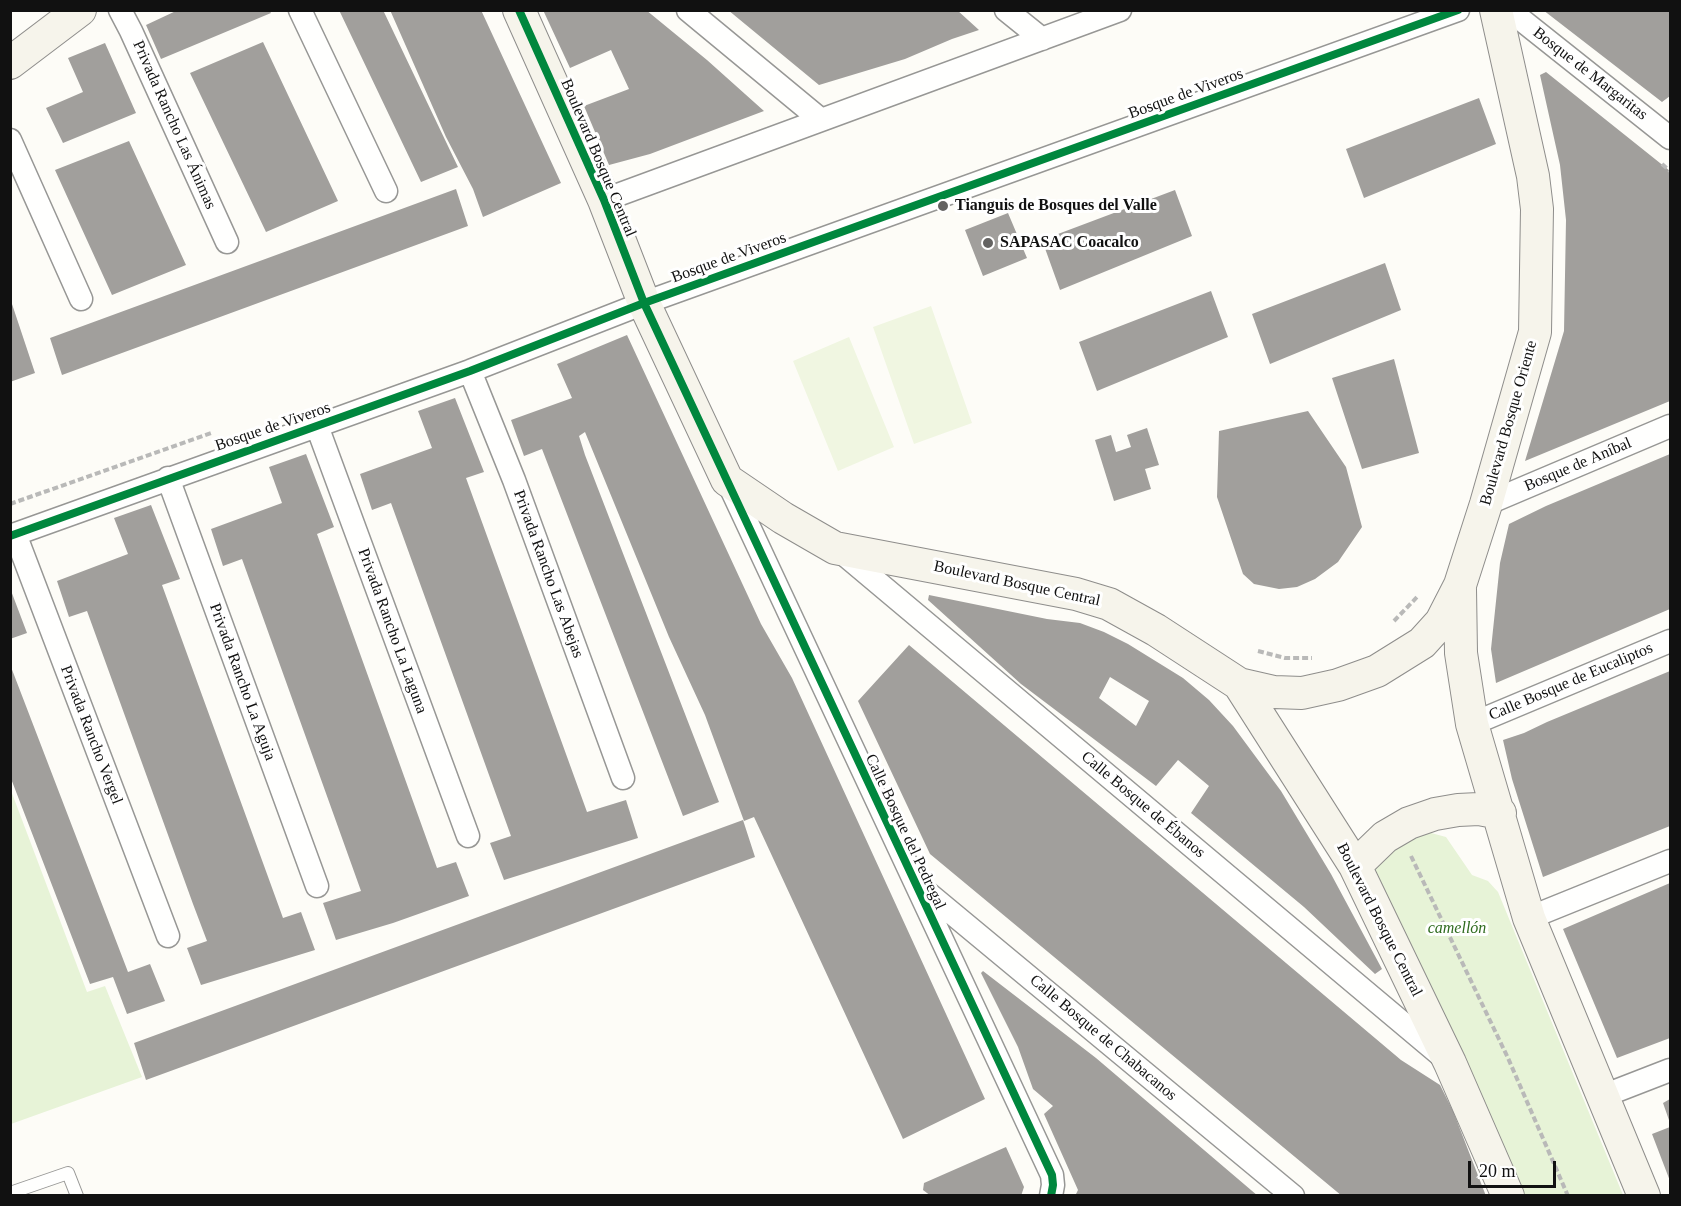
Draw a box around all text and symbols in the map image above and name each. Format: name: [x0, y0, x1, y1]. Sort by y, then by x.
street label: Bosque de Margaritas: [1529, 23, 1651, 125]
street label: Privada Rancho Las Ánimas: [128, 38, 220, 212]
street label: Bosque de Viveros: [1126, 64, 1246, 124]
street label: Boulevard Bosque Central: [556, 76, 640, 240]
place label: Tianguis de Bosques del Valle: [955, 196, 1157, 216]
marker: Tianguis de Bosques del Valle: [936, 199, 950, 213]
street label: Bosque de Viveros: [669, 228, 789, 288]
place label: SAPASAC Coacalco: [1000, 233, 1139, 253]
marker: SAPASAC Coacalco: [981, 236, 995, 250]
street label: Boulevard Bosque Oriente: [1476, 338, 1542, 508]
street label: Bosque de Viveros: [213, 398, 333, 456]
street label: Bosque de Aníbal: [1521, 434, 1635, 496]
street label: Privada Rancho Las Abejas: [509, 487, 587, 661]
street label: Privada Rancho La Laguna: [353, 546, 431, 716]
street label: Boulevard Bosque Central: [932, 557, 1102, 611]
street label: Privada Rancho La Aguja: [205, 601, 279, 763]
street label: Calle Bosque de Eucaliptos: [1486, 639, 1656, 725]
street label: Privada Rancho Vergel: [56, 663, 126, 807]
street label: Calle Bosque de Ébanos: [1077, 748, 1209, 862]
street label: Calle Bosque del Pedregal: [861, 751, 949, 913]
street label: Boulevard Bosque Central: [1332, 840, 1426, 1000]
park label: camellón: [1428, 919, 1486, 939]
street label: Calle Bosque de Chabacanos: [1026, 971, 1180, 1105]
scale bar: [1471, 1149, 1560, 1187]
text: 20 m: [1479, 1161, 1516, 1181]

